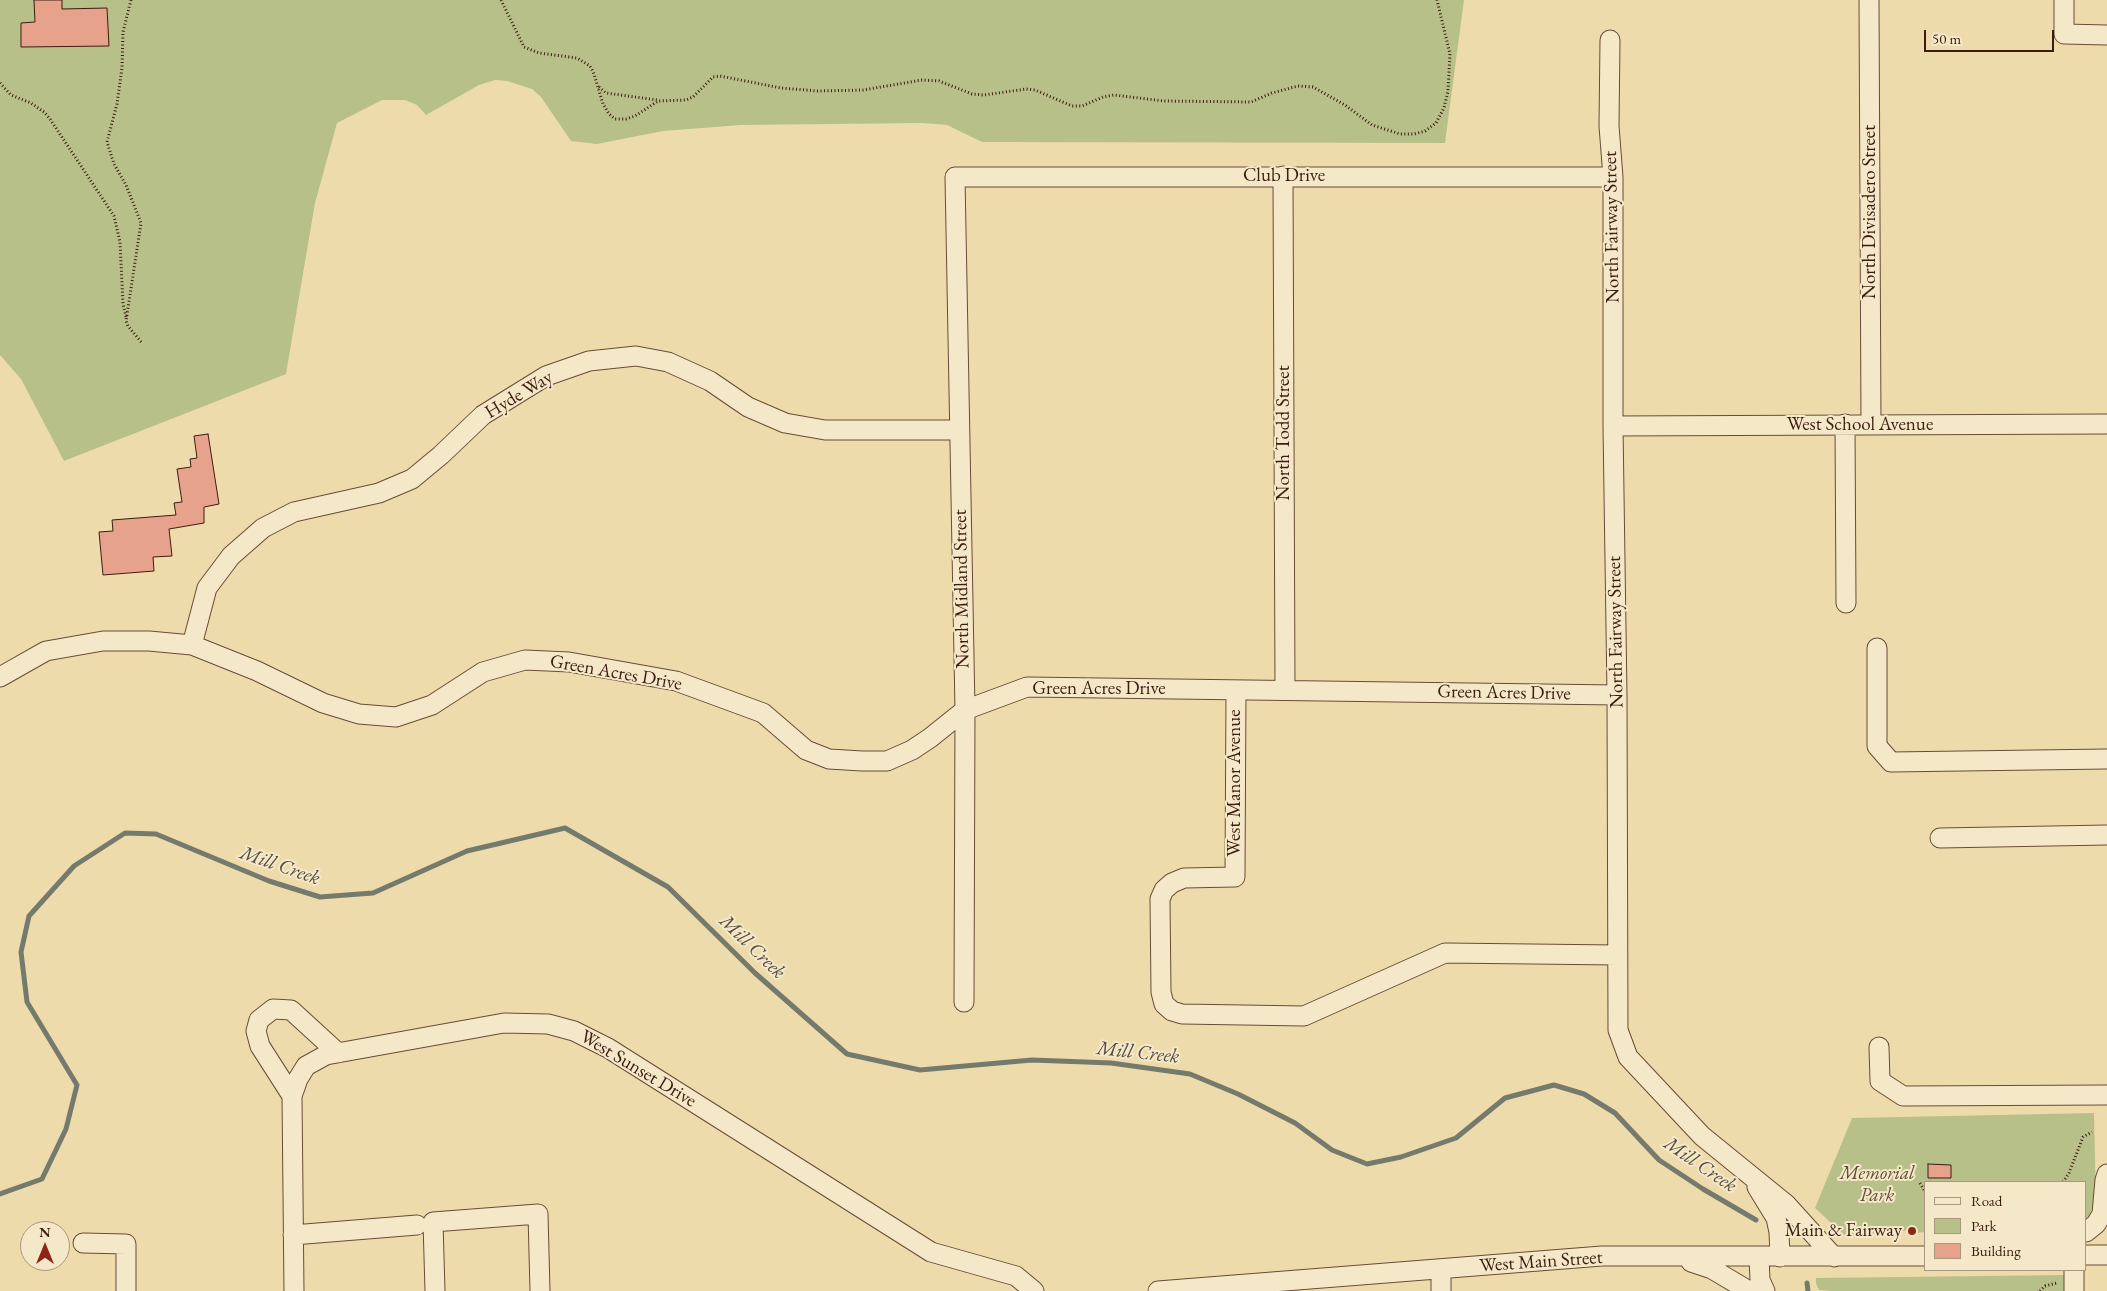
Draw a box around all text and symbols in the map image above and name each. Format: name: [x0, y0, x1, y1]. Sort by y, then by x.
scale bar: [1927, 20, 2057, 52]
text: 50 m: [1932, 29, 1961, 48]
street label: North Divisadero Street: [1859, 125, 1881, 299]
street label: North Fairway Street: [1599, 151, 1625, 303]
street label: Club Drive: [1243, 165, 1325, 187]
street label: North Todd Street: [1273, 365, 1295, 501]
street label: Hyde Way: [481, 366, 557, 424]
street label: West School Avenue: [1787, 414, 1933, 436]
street label: North Midland Street: [949, 509, 975, 669]
street label: North Fairway Street: [1603, 556, 1629, 708]
street label: Green Acres Drive: [548, 650, 684, 696]
street label: Green Acres Drive: [1032, 678, 1166, 700]
street label: Green Acres Drive: [1437, 680, 1571, 706]
street label: West Manor Avenue: [1224, 709, 1246, 857]
water label: Mill Creek: [237, 841, 323, 891]
water label: Mill Creek: [714, 910, 790, 984]
street label: West Sunset Drive: [576, 1025, 700, 1113]
water label: Mill Creek: [1096, 1037, 1180, 1069]
water label: Mill Creek: [1659, 1132, 1741, 1198]
park label: Memorial Park: [1840, 1163, 1914, 1207]
legend: [1924, 1181, 2087, 1271]
text: Road: [1971, 1191, 2002, 1210]
text: Park: [1971, 1216, 1997, 1235]
place label: Main & Fairway: [1785, 1220, 1902, 1242]
north arrow: [20, 1221, 70, 1271]
text: N: [39, 1223, 51, 1241]
marker: Main & Fairway: [1906, 1225, 1918, 1237]
text: Building: [1971, 1241, 2021, 1260]
street label: West Main Street: [1479, 1246, 1603, 1278]

